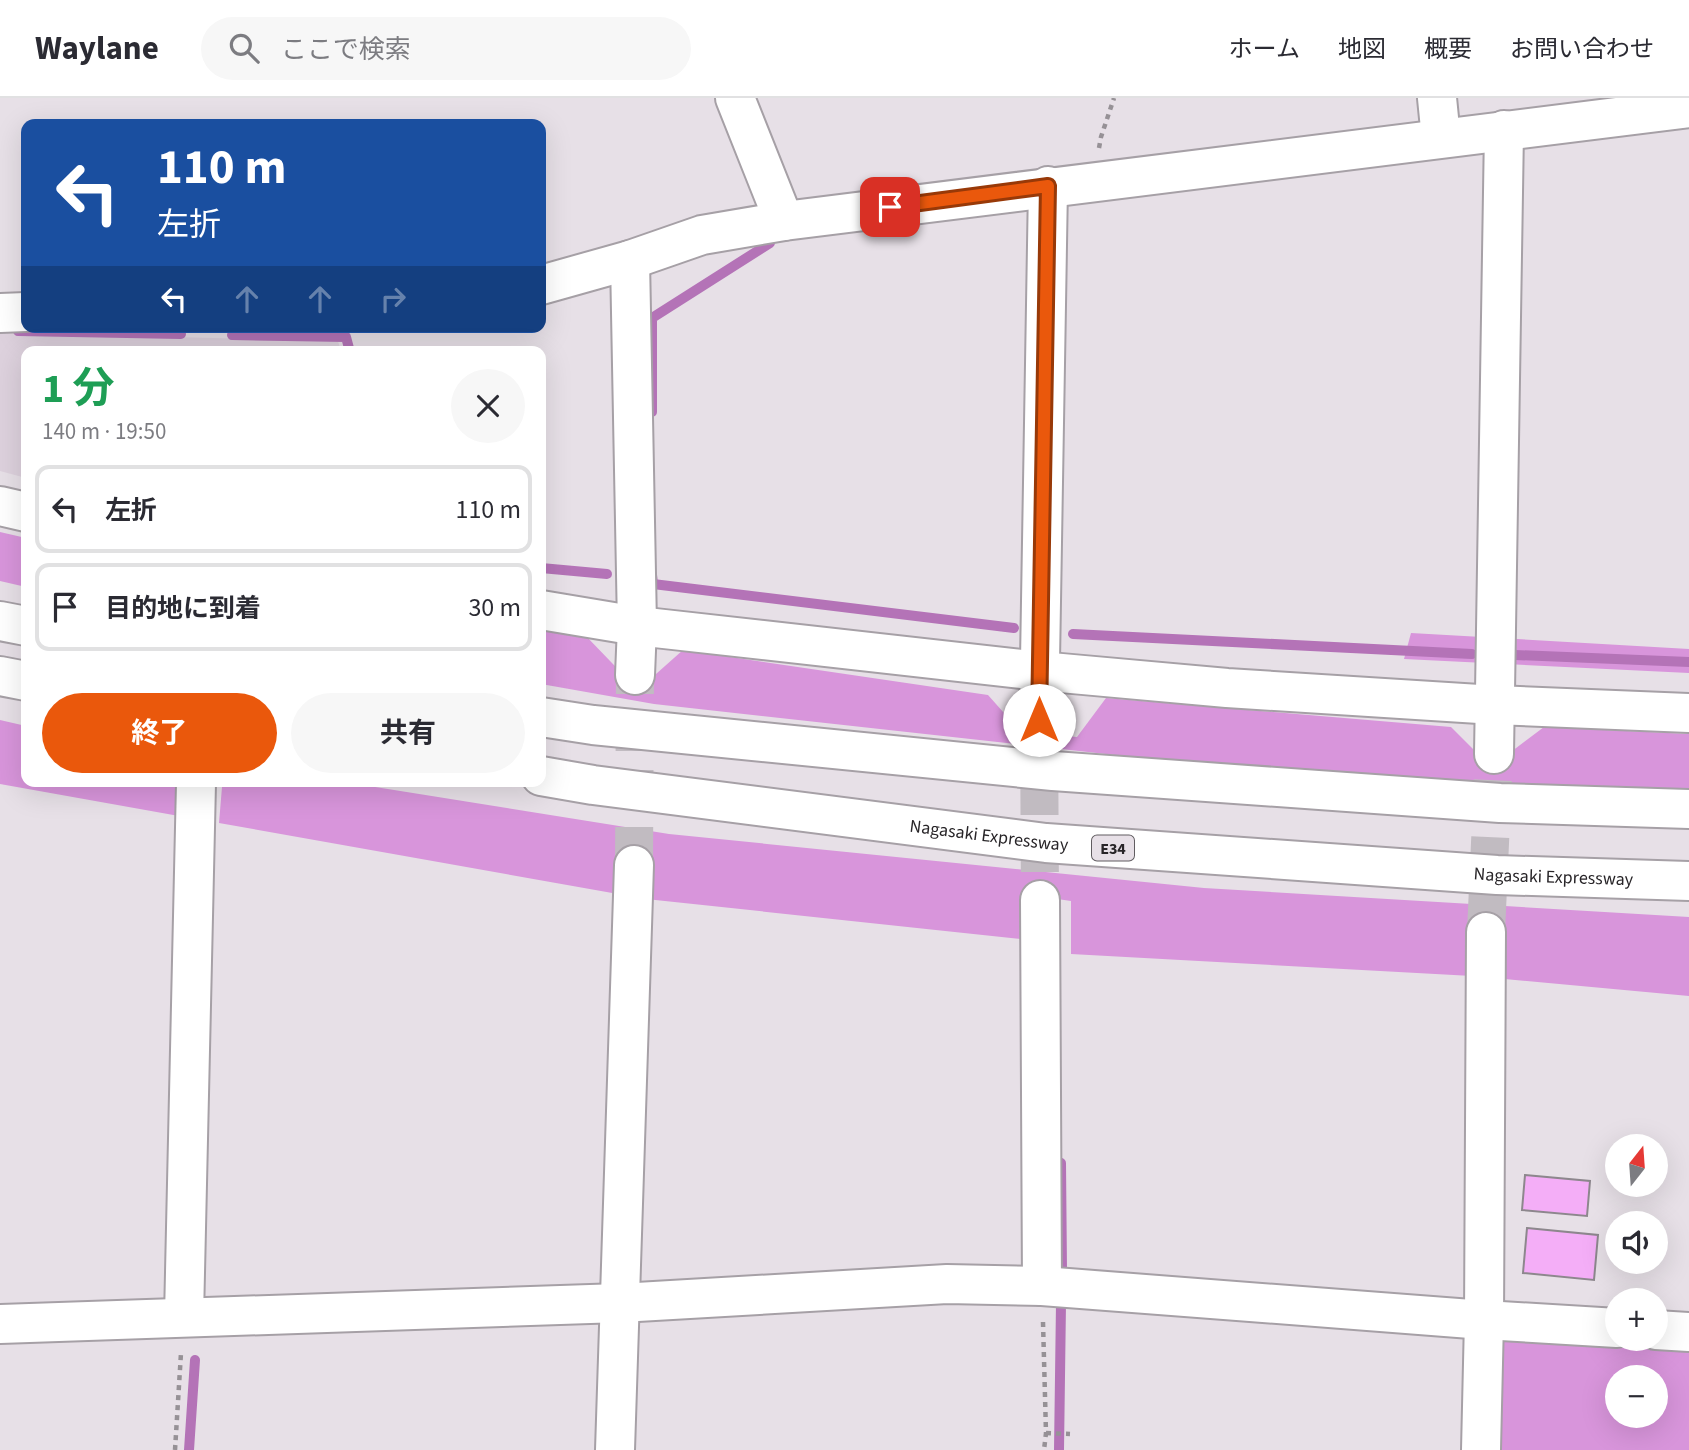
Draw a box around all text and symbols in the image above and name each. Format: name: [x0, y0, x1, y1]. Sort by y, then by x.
search box: [201, 17, 691, 80]
text: Waylane: [35, 25, 159, 72]
icon: search: [225, 29, 263, 67]
text: ここで検索: [281, 31, 411, 68]
text: ホーム: [1229, 32, 1300, 67]
text: 地図: [1338, 32, 1386, 67]
text: 概要: [1424, 32, 1472, 67]
text: お問い合わせ: [1510, 32, 1654, 67]
text: 110 m: [157, 133, 286, 203]
icon: left: [42, 147, 133, 238]
pin: [860, 177, 920, 237]
icon: arrive: [871, 188, 909, 226]
text: 左折: [157, 202, 221, 248]
icon: left: [155, 280, 193, 318]
icon: ahead: [228, 280, 266, 318]
icon: ahead: [301, 280, 339, 318]
icon: right: [374, 280, 412, 318]
text: 1 分: [42, 359, 115, 419]
button: close: [451, 369, 525, 443]
text: 140 m · 19:50: [42, 415, 166, 448]
icon: left: [46, 490, 84, 528]
text: 110 m: [455, 491, 521, 528]
text: 左折: [105, 492, 157, 529]
icon: arrive: [46, 588, 84, 626]
text: 30 m: [468, 589, 521, 626]
text: 目的地に到着: [105, 590, 261, 627]
position arrow: [1002, 683, 1076, 757]
button: 終了: [42, 693, 277, 773]
button: 共有: [291, 693, 525, 773]
street label: Nagasaki Expressway: [908, 814, 1070, 858]
road number: E34: [1092, 835, 1134, 860]
street label: Nagasaki Expressway: [1473, 861, 1634, 892]
north arrow: [1605, 1134, 1668, 1197]
map controls: [1605, 1134, 1668, 1428]
button: sound: [1605, 1211, 1668, 1274]
button: +: [1605, 1288, 1668, 1351]
button: −: [1605, 1365, 1668, 1428]

